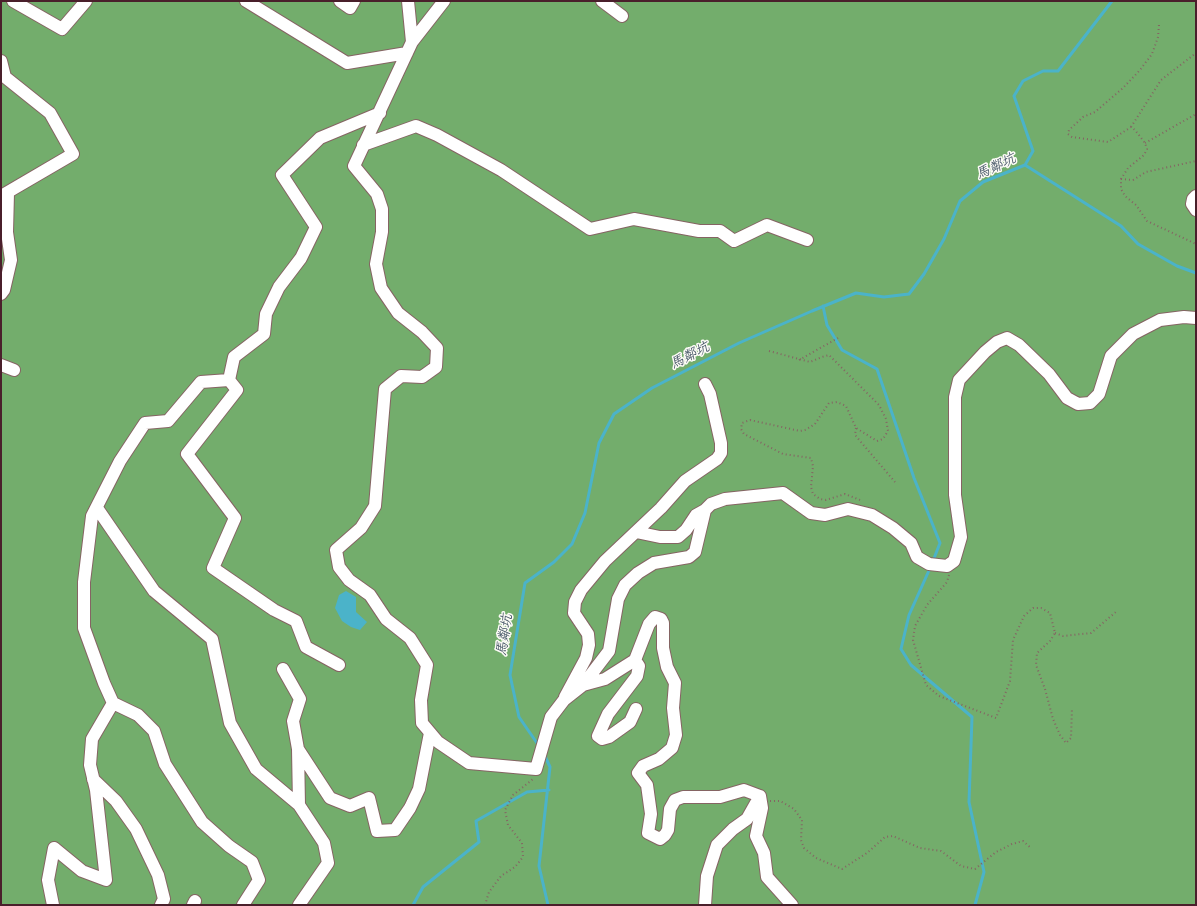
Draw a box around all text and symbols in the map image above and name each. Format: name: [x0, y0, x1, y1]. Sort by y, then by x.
water label: 馬鄰坑: [973, 151, 1019, 183]
water label: 馬鄰坑: [667, 339, 713, 373]
water label: 馬鄰坑: [493, 613, 517, 657]

